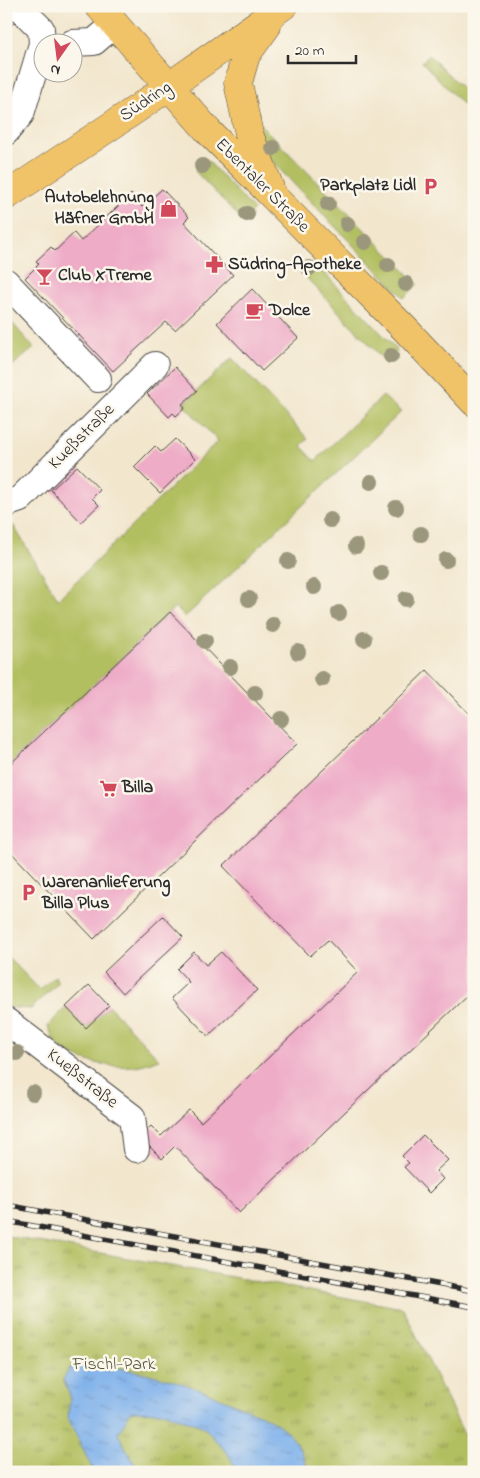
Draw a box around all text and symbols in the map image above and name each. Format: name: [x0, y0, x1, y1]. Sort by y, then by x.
north arrow: [32, 32, 82, 82]
scale bar: [288, 32, 355, 64]
text: 20 m: [295, 40, 325, 62]
text: N: [48, 58, 62, 80]
street label: Südring: [115, 75, 178, 130]
street label: Ebentaler Straße: [209, 133, 316, 240]
place label: Parkplatz Lidl: [320, 173, 416, 199]
parking icon: Parkplatz Lidl: [420, 176, 440, 196]
place label: Autobelehnung Häfner GmbH: [45, 185, 154, 232]
shop icon: Autobelehnung Häfner GmbH: [158, 198, 178, 218]
place label: Südring-Apotheke: [228, 252, 362, 279]
pharmacy icon: Südring-Apotheke: [204, 255, 224, 275]
place label: Club XTreme: [58, 263, 152, 289]
bar icon: Club XTreme: [34, 266, 54, 286]
place label: Dolce: [268, 298, 311, 324]
cafe icon: Dolce: [245, 301, 265, 321]
street label: Kueßstraße: [43, 397, 122, 476]
place label: Billa: [121, 775, 153, 801]
supermarket icon: Billa: [98, 778, 118, 798]
place label: Warenanlieferung Billa Plus: [41, 870, 170, 917]
parking icon: Warenanlieferung Billa Plus: [18, 883, 38, 903]
street label: Kueßstraße: [41, 1043, 124, 1116]
park label: Fischl-Park: [72, 1352, 156, 1378]

